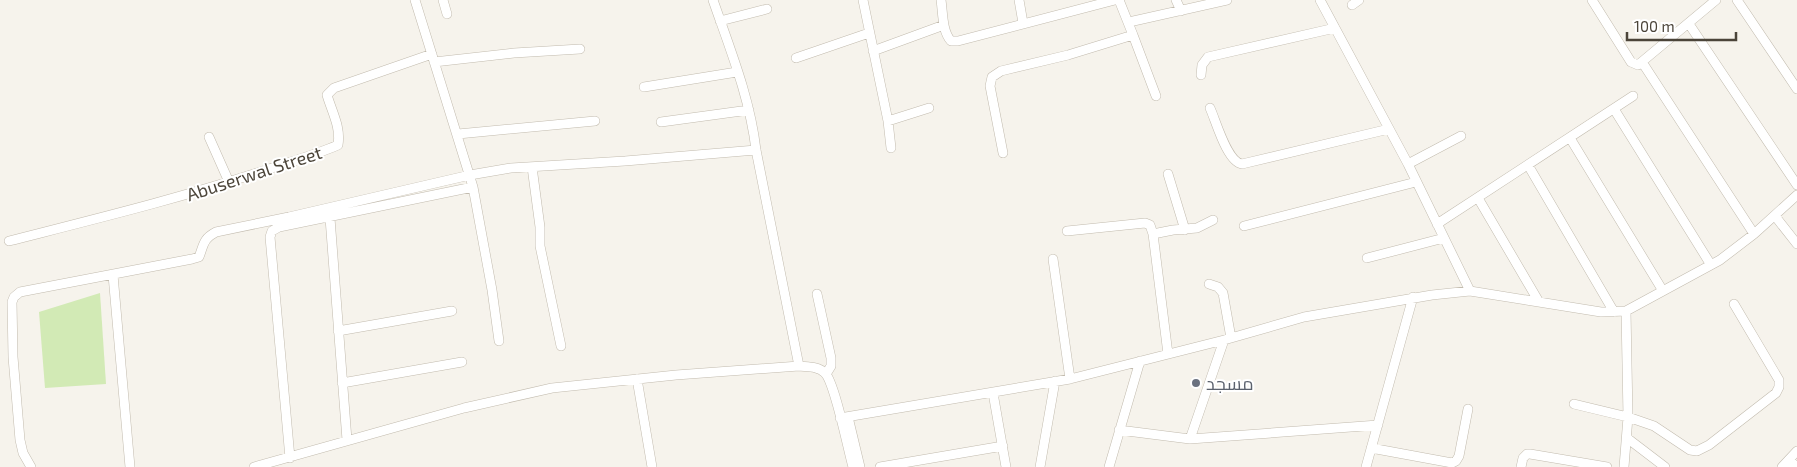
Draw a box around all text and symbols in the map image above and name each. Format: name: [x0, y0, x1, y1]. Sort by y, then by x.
scale bar: [1627, 10, 1736, 42]
text: 100 m: [1634, 17, 1675, 35]
street label: Abuserwal Street: [183, 141, 325, 205]
place label: مسجد: [1206, 372, 1254, 394]
marker: مسجد: [1190, 377, 1202, 389]

